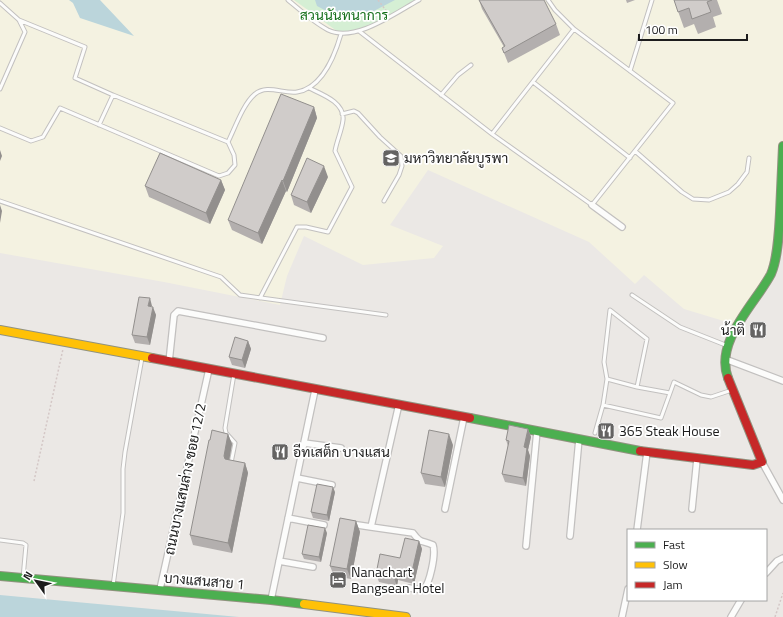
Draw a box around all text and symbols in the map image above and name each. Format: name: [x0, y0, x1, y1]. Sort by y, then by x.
park label: สวนนันทนาการ: [300, 4, 389, 25]
scale bar: [639, 16, 747, 42]
text: 100 m: [645, 20, 678, 39]
place label: มหาวิทยาลัยบูรพา: [404, 147, 508, 168]
school or university icon: มหาวิทยาลัยบูรพา: [381, 148, 401, 168]
place label: น้าติ: [721, 319, 745, 340]
restaurant icon: น้าติ: [748, 320, 768, 340]
street label: ถนนบางแสนล่าง ซอย 12/2: [158, 401, 211, 557]
place label: 365 Steak House: [619, 420, 720, 441]
restaurant icon: 365 Steak House: [596, 421, 616, 441]
place label: อีทเสต็ก บางแสน: [293, 441, 390, 462]
restaurant icon: อีทเสต็ก บางแสน: [270, 442, 290, 462]
legend: [627, 529, 767, 601]
text: Fast: [663, 535, 686, 554]
text: Slow: [663, 555, 688, 574]
north arrow: [16, 561, 56, 601]
place label: Nanachart Bangsean Hotel: [351, 561, 444, 598]
street label: บางแสนสาย 1: [163, 567, 245, 594]
text: N: [19, 568, 36, 583]
hotel icon: Nanachart Bangsean Hotel: [328, 570, 348, 590]
text: Jam: [663, 575, 683, 594]

